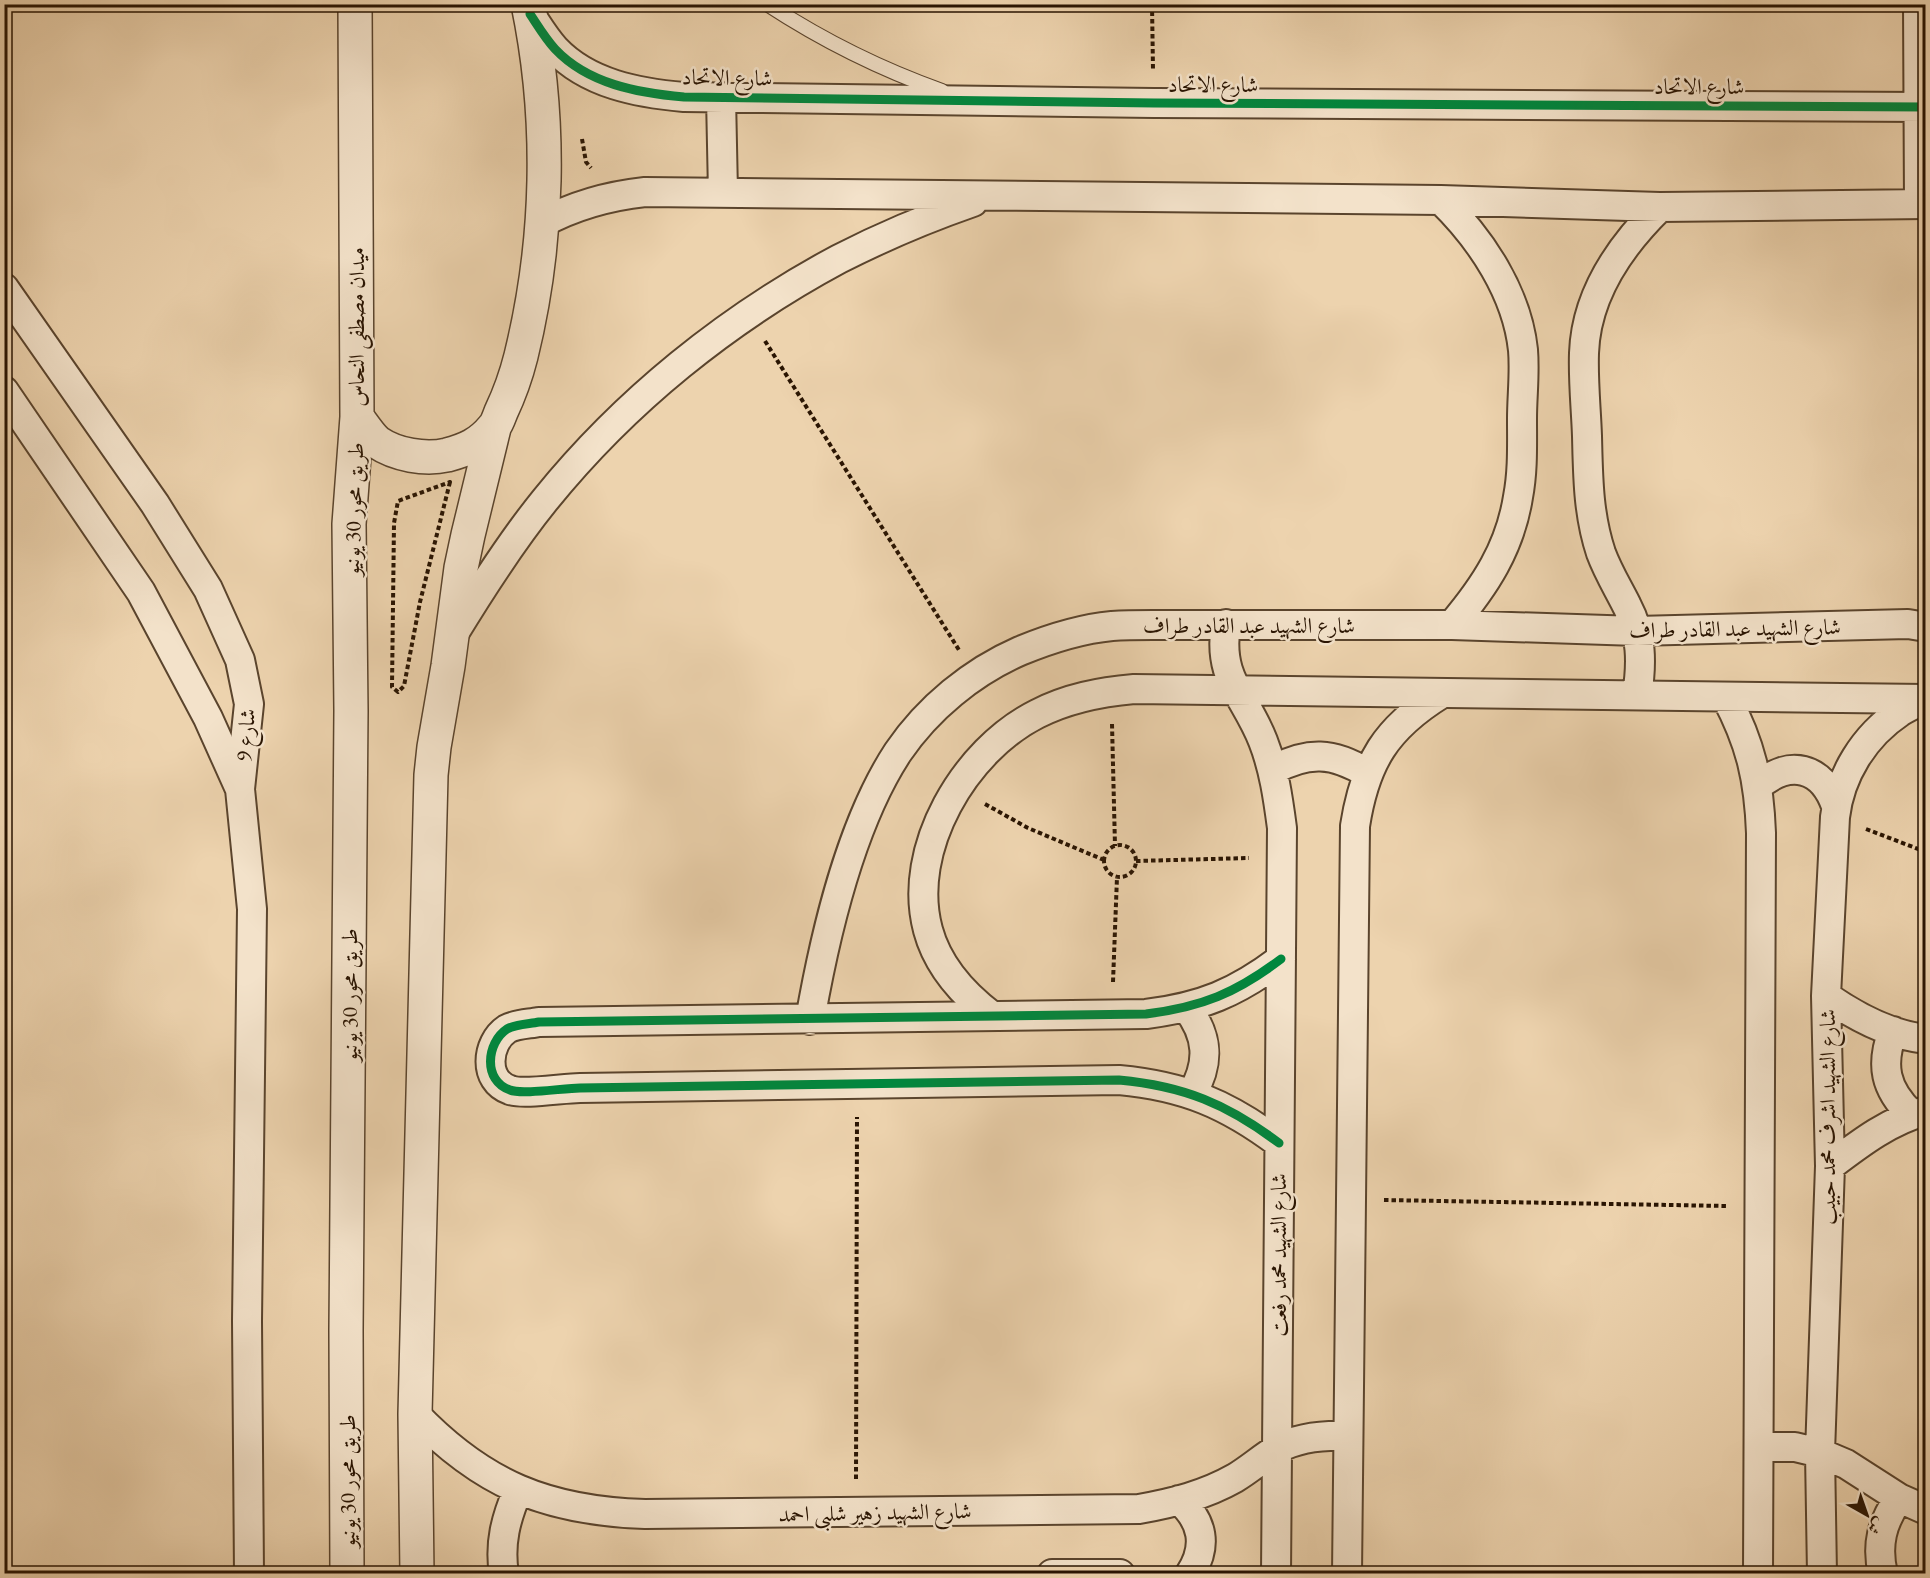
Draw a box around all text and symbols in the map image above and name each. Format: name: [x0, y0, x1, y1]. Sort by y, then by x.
street label: شارع الاتحاد: [681, 62, 773, 97]
street label: شارع الاتحاد: [1168, 70, 1258, 103]
street label: شارع الاتحاد: [1654, 72, 1744, 105]
street label: ميدان مصطفى النحاس: [342, 247, 373, 407]
street label: طريق محور 30 يونيو: [337, 442, 370, 578]
street label: شارع الشهيد عبد القادر طراف: [1143, 611, 1355, 644]
street label: شارع الشهيد عبد القادر طراف: [1629, 612, 1841, 649]
street label: شارع 9: [229, 707, 266, 763]
street label: طريق محور 30 يونيو: [335, 928, 364, 1064]
street label: شارع الشهيد اشرف محمد حبيب: [1813, 1009, 1846, 1225]
street label: شارع الشهيد محمد رفعت: [1264, 1173, 1297, 1337]
street label: طريق محور 30 يونيو: [333, 1414, 362, 1550]
north arrow: [1837, 1485, 1897, 1545]
street label: شارع الشهيد زهير شلبى احمد: [778, 1496, 972, 1533]
text: ش: [1863, 1513, 1889, 1539]

